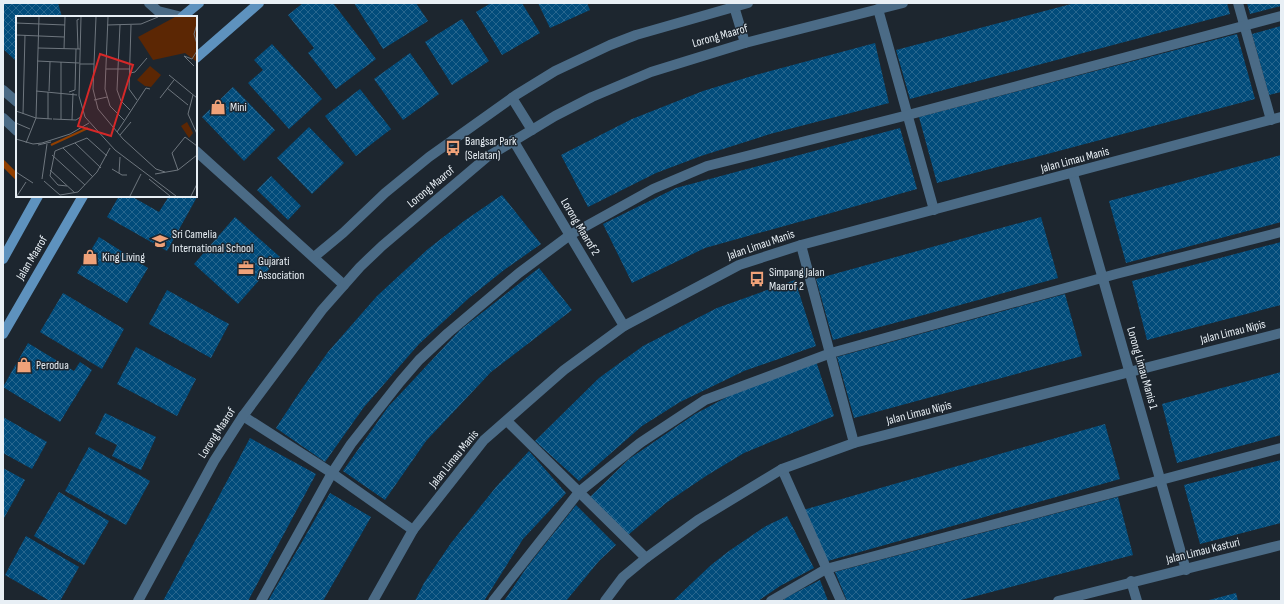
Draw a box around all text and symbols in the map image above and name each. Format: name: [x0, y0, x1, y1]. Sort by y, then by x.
inset map: [16, 16, 197, 197]
street label: Lorong Maarof: [690, 21, 750, 51]
shop icon: Mini: [209, 98, 227, 116]
place label: Mini: [230, 100, 247, 115]
place label: Bangsar Park (Selatan): [465, 134, 517, 163]
bus stop icon: Bangsar Park (Selatan): [444, 139, 462, 157]
street label: Jalan Limau Manis: [1038, 144, 1111, 177]
street label: Lorong Maarof: [404, 162, 458, 211]
street label: Lorong Maarof 2: [557, 196, 603, 258]
street label: Jalan Limau Manis: [724, 226, 797, 264]
place label: Sri Camelia International School: [172, 227, 253, 256]
school or university icon: Sri Camelia International School: [151, 232, 169, 250]
street label: Jalan Maarof: [12, 233, 51, 284]
shop icon: King Living: [81, 248, 99, 266]
place label: King Living: [102, 250, 145, 265]
place label: Gujarati Association: [257, 254, 304, 283]
office icon: Gujarati Association: [237, 259, 255, 277]
place label: Simpang Jalan Maarof 2: [769, 265, 825, 294]
bus stop icon: Simpang Jalan Maarof 2: [748, 270, 766, 288]
street label: Jalan Limau Nipis: [1198, 317, 1267, 348]
street label: Lorong Limau Manis 1: [1123, 325, 1161, 412]
shop icon: Perodua: [15, 356, 33, 374]
place label: Perodua: [36, 358, 69, 373]
street label: Jalan Limau Nipis: [884, 398, 953, 429]
street label: Lorong Maarof: [195, 404, 239, 461]
street label: Jalan Limau Manis: [425, 427, 482, 492]
street label: Jalan Limau Kasturi: [1164, 535, 1241, 568]

